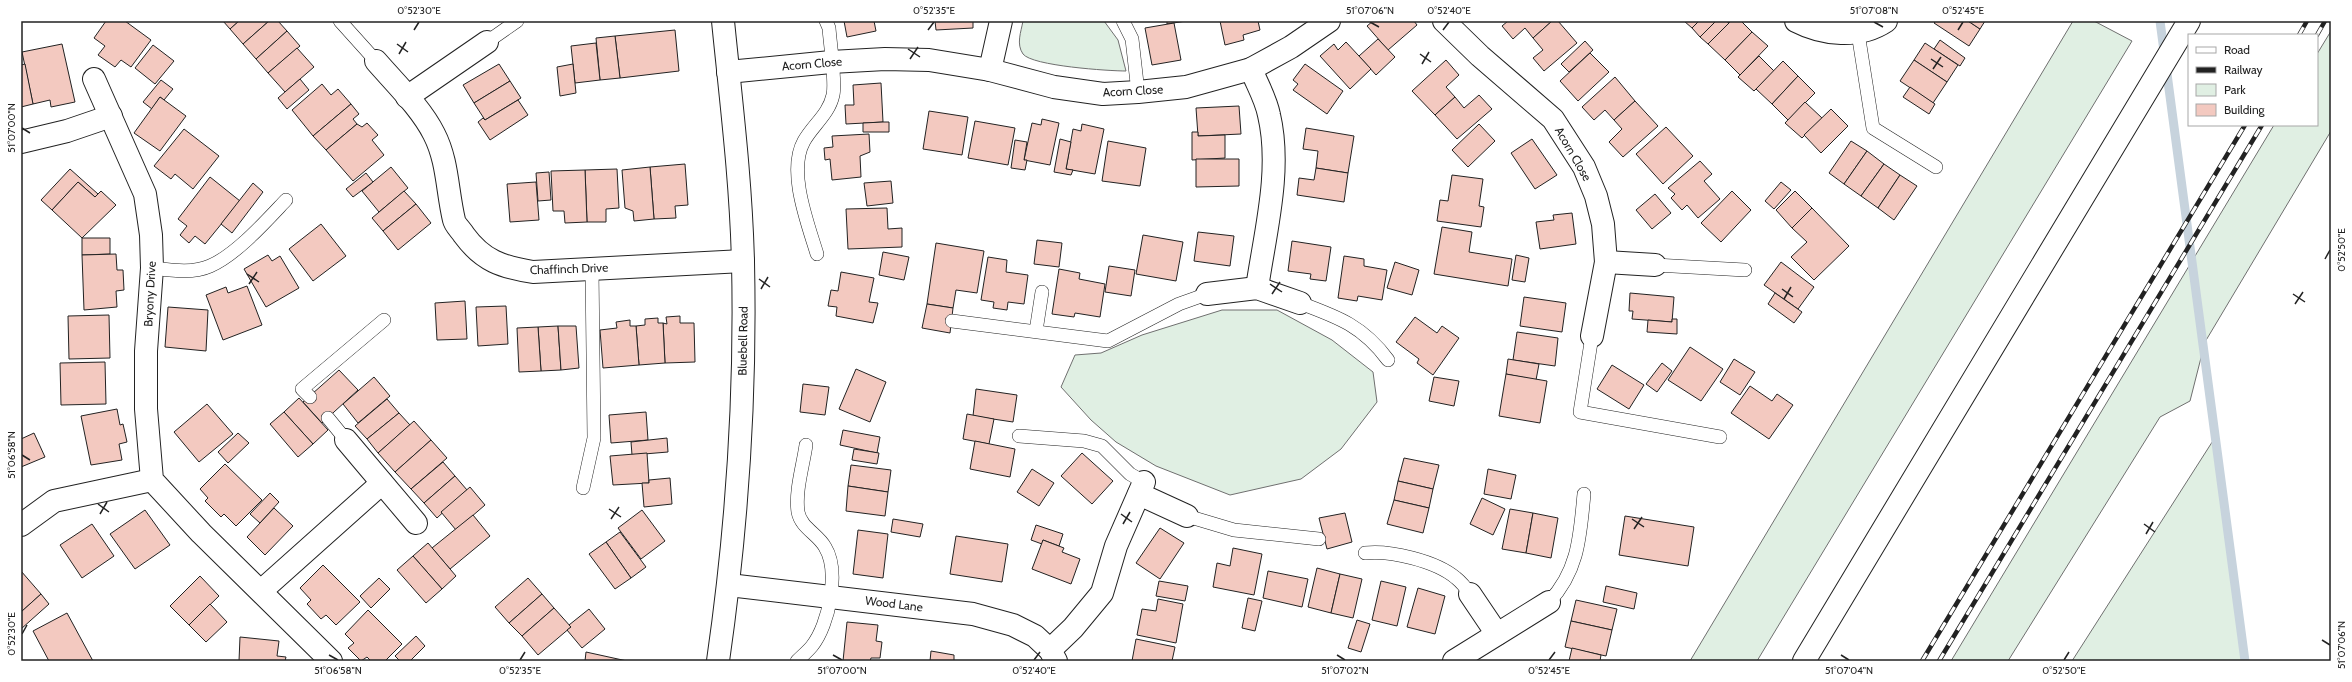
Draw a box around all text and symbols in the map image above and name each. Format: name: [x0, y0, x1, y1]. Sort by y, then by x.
text: 0°52'30"E: [397, 4, 441, 17]
text: 0°52'35"E: [913, 4, 955, 17]
text: 51°07'06"N: [1346, 4, 1394, 17]
text: 0°52'40"E: [1427, 4, 1471, 17]
text: 51°07'08"N: [1850, 4, 1898, 17]
text: 0°52'45"E: [1942, 4, 1984, 17]
legend: [2188, 34, 2318, 126]
text: Road: [2224, 42, 2250, 57]
street label: Acorn Close: [781, 53, 843, 74]
text: Railway: [2224, 62, 2262, 77]
street label: Acorn Close: [1102, 81, 1163, 100]
text: Park: [2224, 82, 2246, 97]
text: Building: [2224, 102, 2266, 117]
text: 51°07'00"N: [5, 103, 18, 153]
street label: Acorn Close: [1552, 124, 1595, 184]
text: 0°52'50"E: [2335, 228, 2348, 272]
street label: Chaffinch Drive: [530, 260, 608, 277]
street label: Bryony Drive: [140, 261, 159, 327]
street label: Bluebell Road: [734, 306, 751, 376]
text: 51°06'58"N: [5, 431, 18, 479]
street label: Wood Lane: [864, 593, 924, 614]
text: 0°52'30"E: [5, 612, 18, 656]
text: 51°07'06"N: [2335, 621, 2348, 669]
text: 51°06'58"N: [314, 664, 362, 677]
text: 0°52'35"E: [499, 664, 541, 677]
text: 51°07'00"N: [817, 664, 867, 677]
text: 0°52'40"E: [1012, 664, 1056, 677]
text: 51°07'02"N: [1321, 664, 1369, 677]
text: 0°52'45"E: [1528, 664, 1570, 677]
text: 51°07'04"N: [1825, 664, 1873, 677]
text: 0°52'50"E: [2042, 664, 2086, 677]

